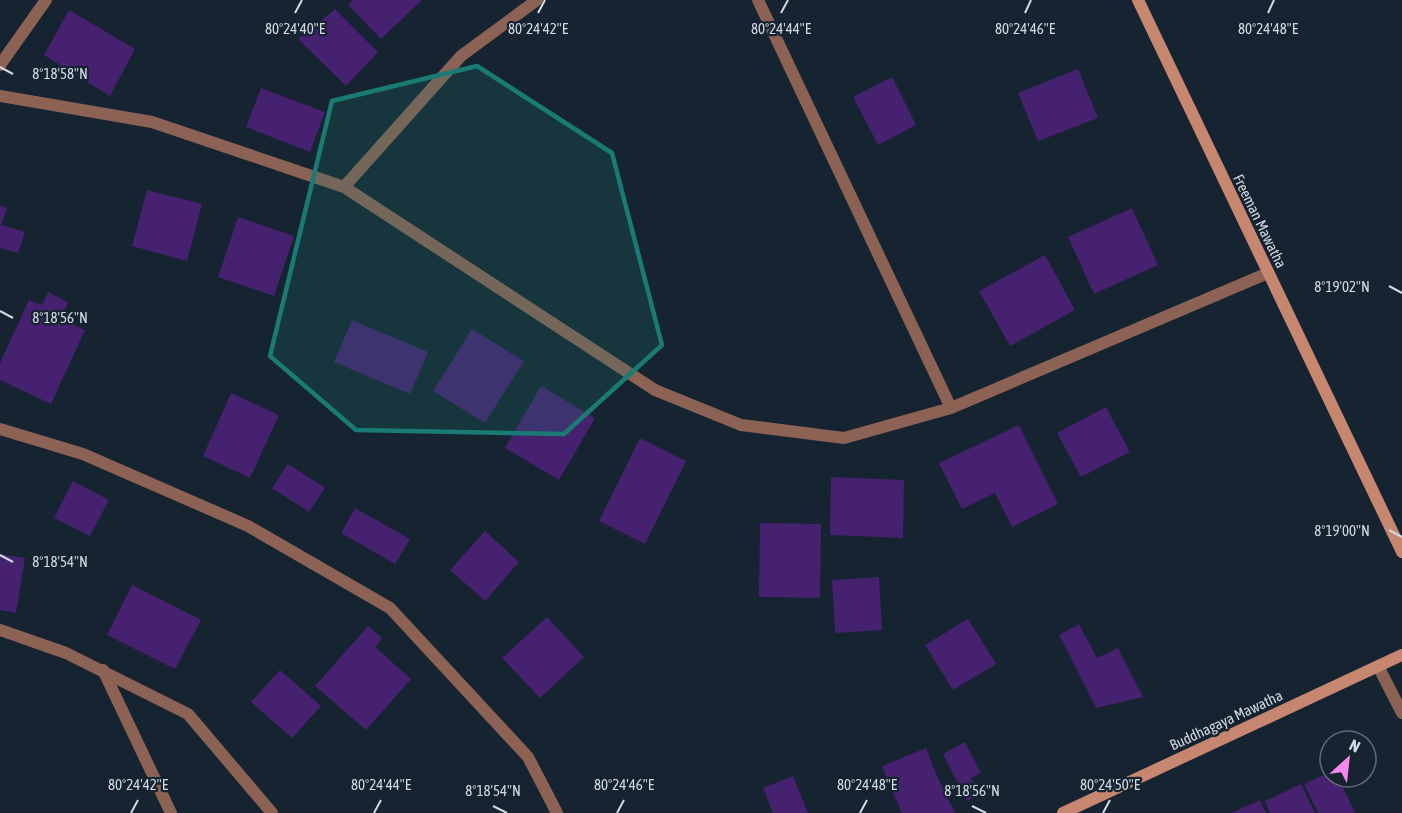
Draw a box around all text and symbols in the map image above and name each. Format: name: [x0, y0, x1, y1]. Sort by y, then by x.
text: 80°24'40"E: [265, 20, 326, 37]
text: 80°24'42"E: [508, 20, 569, 37]
text: 80°24'44"E: [751, 20, 812, 37]
text: 80°24'46"E: [995, 20, 1056, 37]
text: 80°24'48"E: [1238, 20, 1299, 37]
text: 8°18'58"N: [32, 65, 88, 82]
street label: Freeman Mawatha: [1230, 171, 1290, 271]
text: 8°19'02"N: [1314, 278, 1370, 295]
text: 8°18'56"N: [32, 309, 88, 326]
text: 8°19'00"N: [1314, 522, 1370, 539]
text: 8°18'54"N: [32, 553, 88, 570]
street label: Buddhagaya Mawatha: [1167, 686, 1285, 754]
north arrow: [1318, 729, 1378, 789]
text: N: [1347, 735, 1363, 756]
text: 80°24'42"E: [108, 776, 169, 793]
text: 80°24'44"E: [351, 776, 412, 793]
text: 80°24'46"E: [594, 776, 655, 793]
text: 80°24'48"E: [837, 776, 898, 793]
text: 80°24'50"E: [1080, 776, 1141, 793]
text: 8°18'54"N: [465, 782, 521, 799]
text: 8°18'56"N: [944, 782, 1000, 799]

